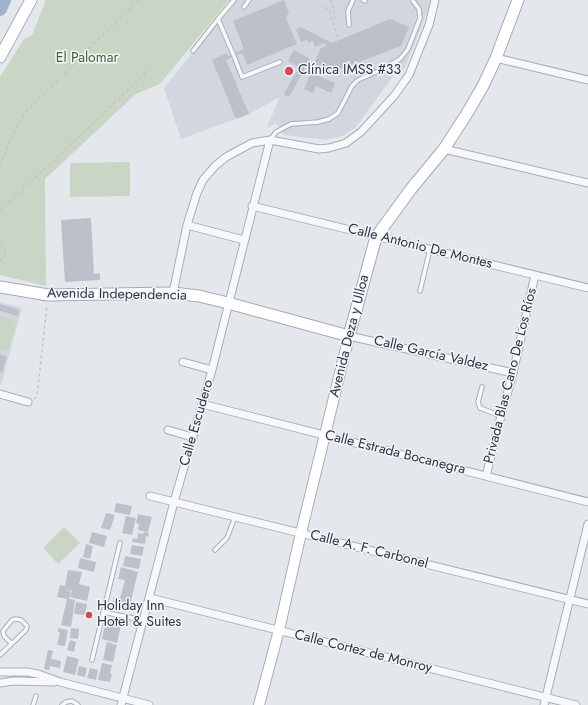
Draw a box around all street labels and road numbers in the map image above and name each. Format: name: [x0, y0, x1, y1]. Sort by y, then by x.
street label: Calle Antonio De Montes: [346, 221, 494, 273]
street label: Avenida Deza y Ulloa: [327, 273, 373, 399]
street label: Avenida Independencia: [47, 285, 187, 305]
street label: Privada Blas Cano De Los Ríos: [481, 287, 541, 465]
street label: Calle García Valdez: [372, 333, 490, 375]
street label: Calle Escudero: [177, 378, 217, 468]
street label: Calle Estrada Bocanegra: [323, 427, 467, 479]
street label: Calle A. F. Carbonel: [308, 527, 430, 573]
street label: Calle Cortez de Monroy: [293, 627, 433, 677]

